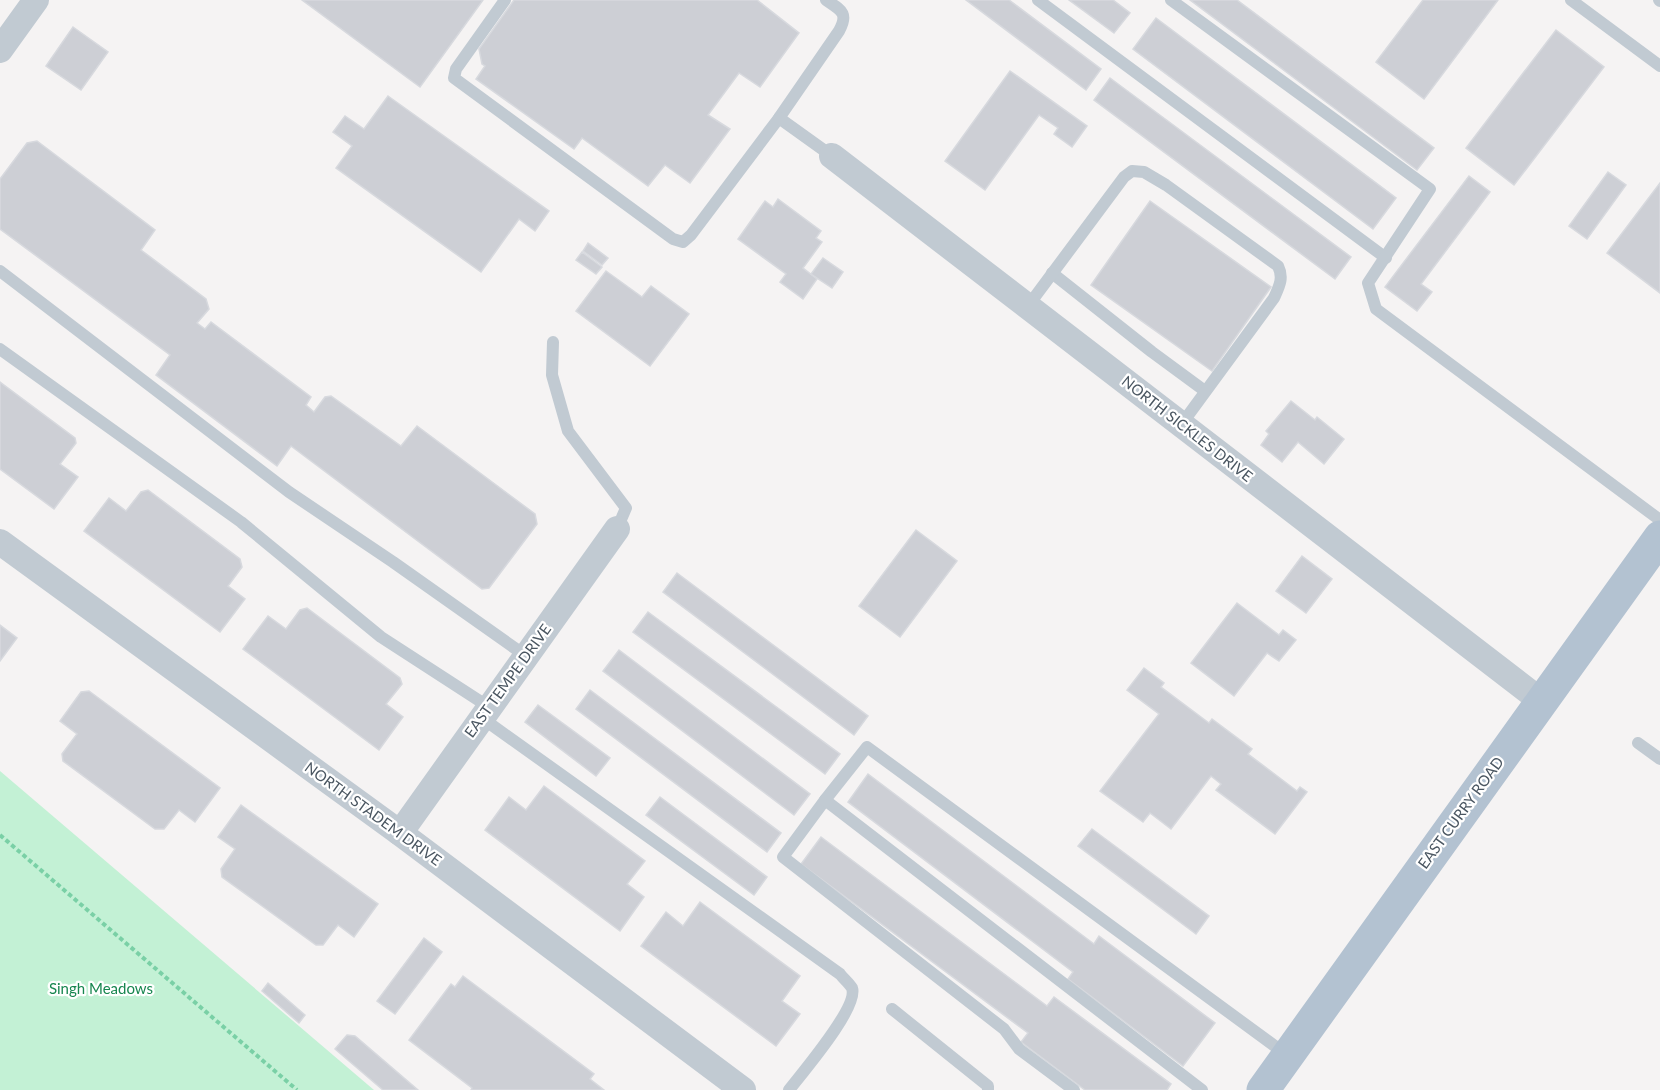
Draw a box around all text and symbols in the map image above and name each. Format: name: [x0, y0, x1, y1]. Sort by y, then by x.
street label: NORTH SICKLES DRIVE: [1119, 372, 1257, 485]
street label: EAST TEMPE DRIVE: [460, 620, 554, 741]
street label: EAST CURRY ROAD: [1414, 753, 1507, 872]
street label: NORTH STADEM DRIVE: [302, 758, 445, 869]
park label: Singh Meadows: [49, 979, 153, 997]

